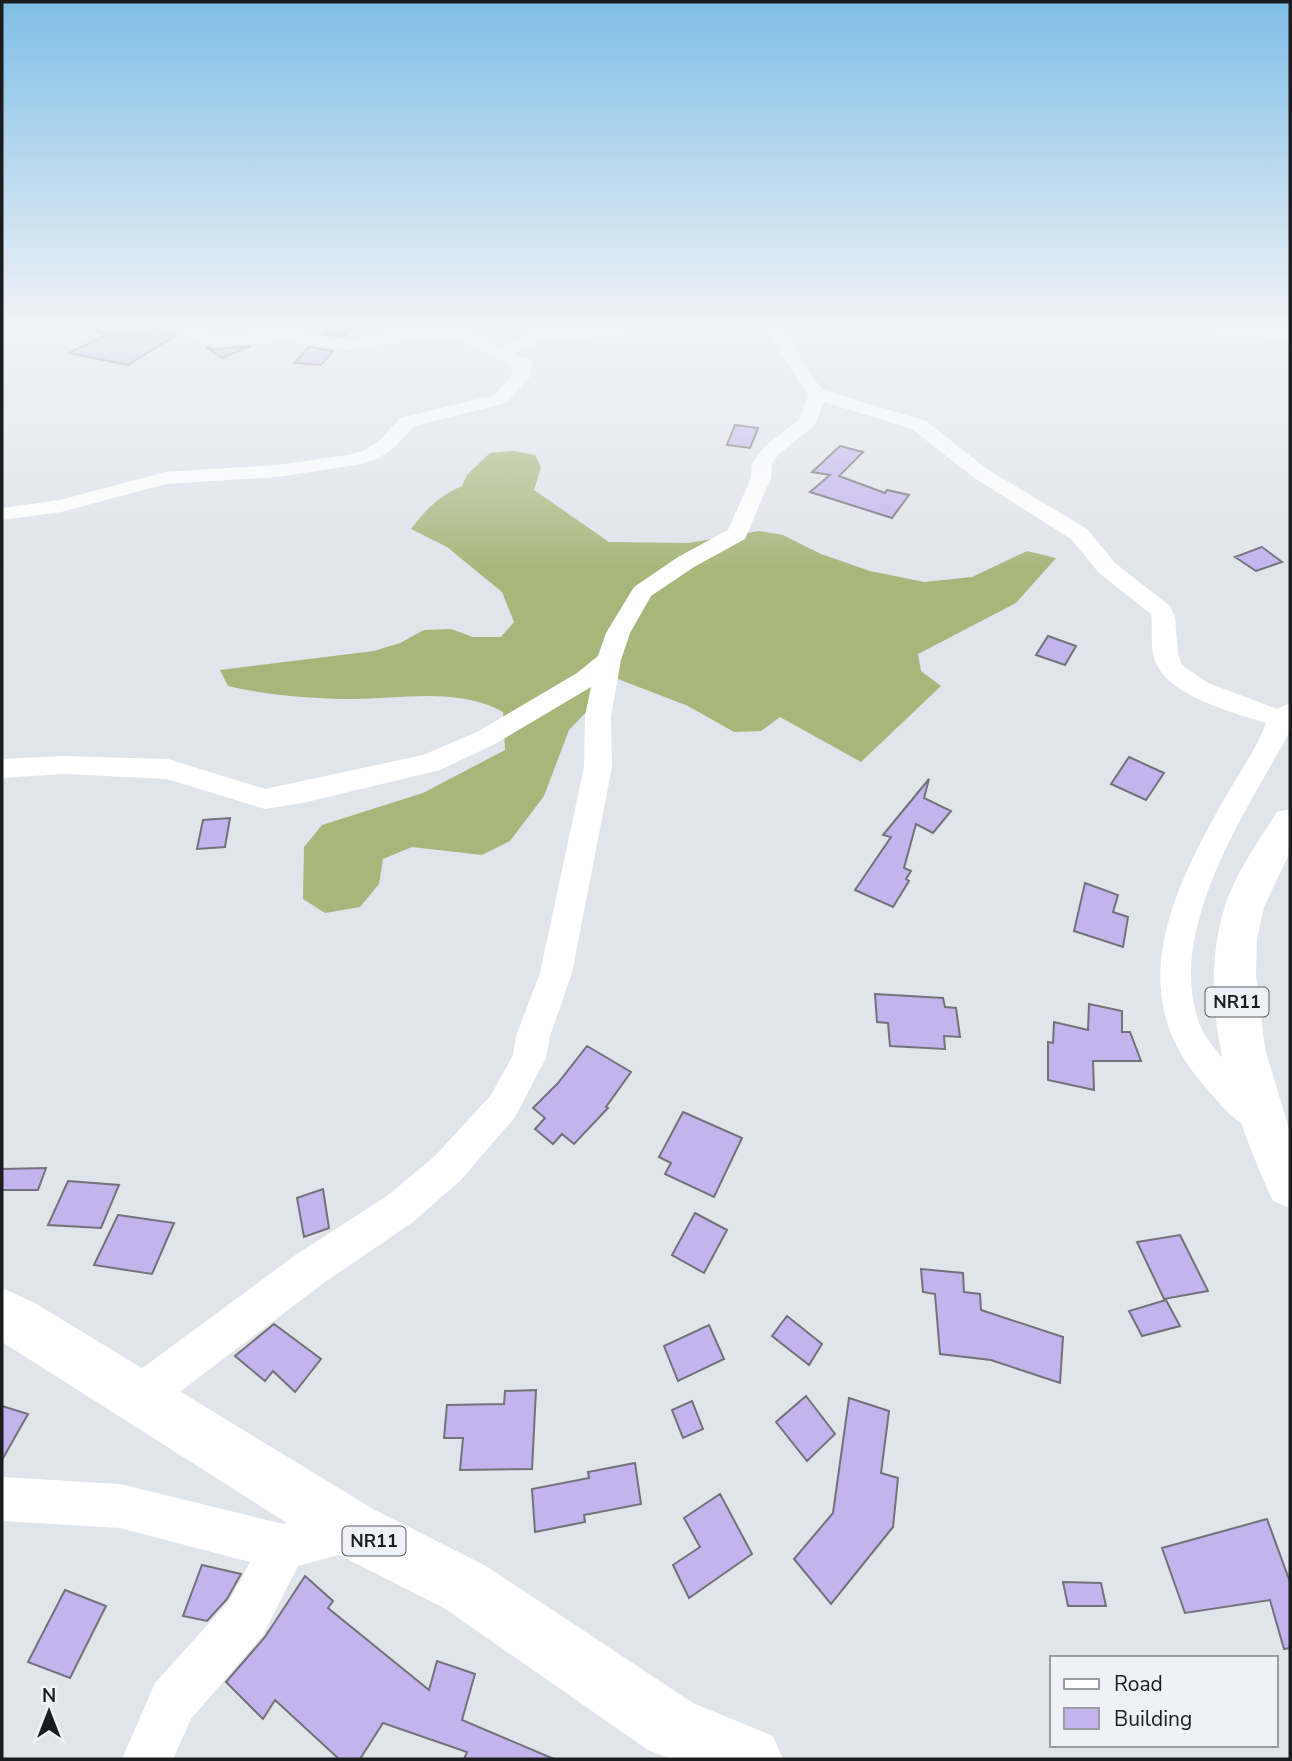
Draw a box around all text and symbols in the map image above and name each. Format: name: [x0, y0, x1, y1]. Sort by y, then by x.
road number: NR11: [1206, 987, 1268, 1016]
road number: NR11: [342, 1526, 406, 1556]
legend: [1050, 1656, 1278, 1747]
text: Road: [1114, 1670, 1163, 1698]
north arrow: [14, 1677, 84, 1747]
text: N: [42, 1683, 56, 1709]
text: Building: [1114, 1705, 1192, 1733]

